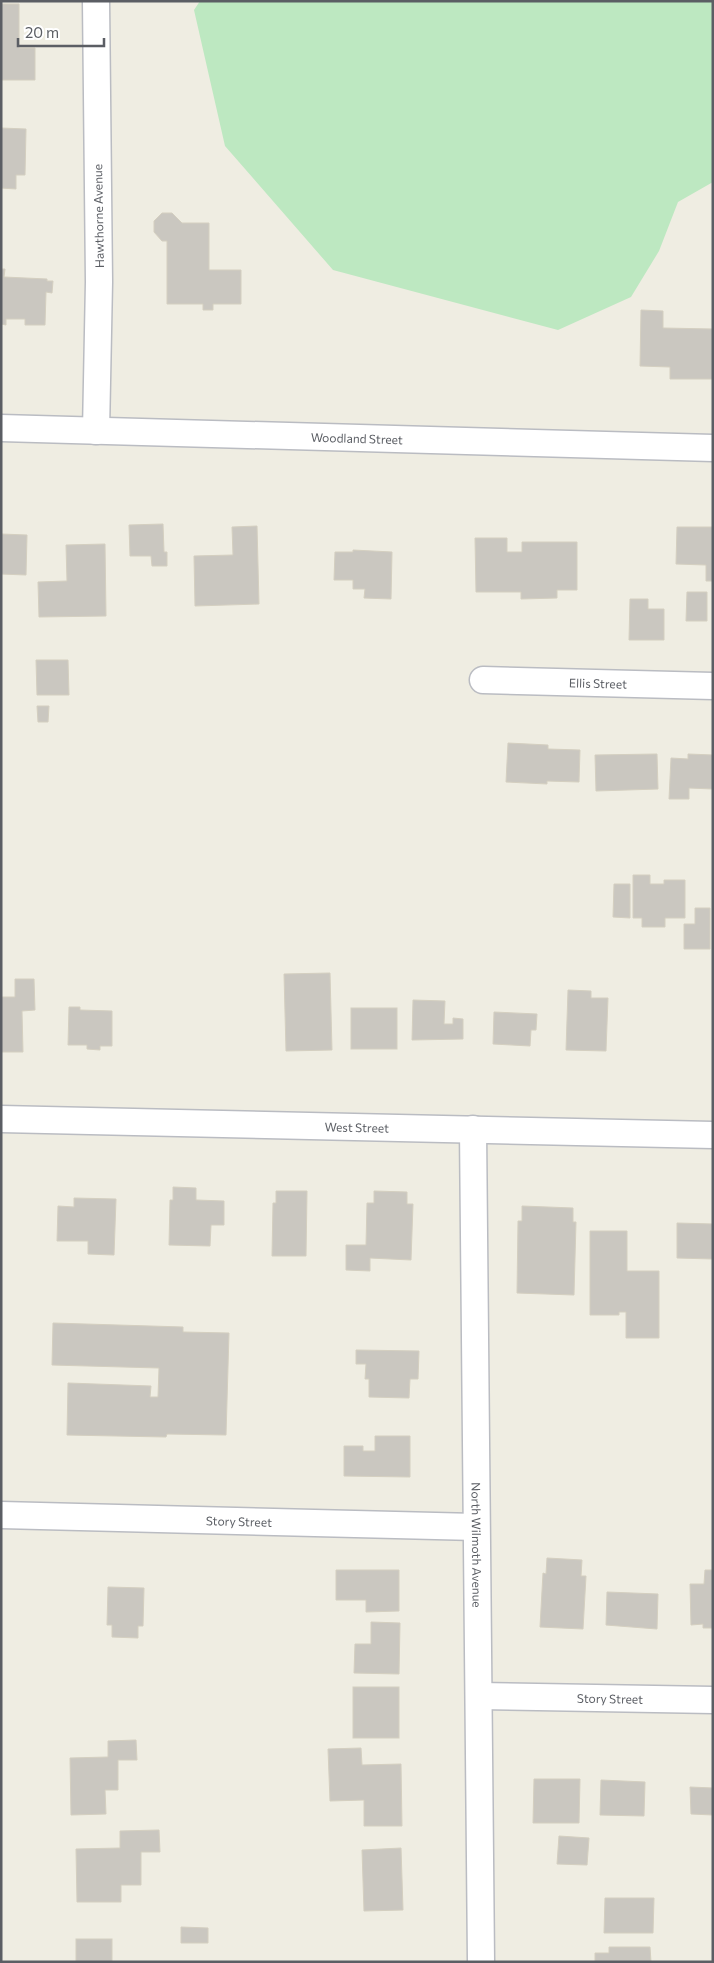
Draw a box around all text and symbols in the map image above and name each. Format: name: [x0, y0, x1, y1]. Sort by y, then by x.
scale bar: [18, 15, 104, 47]
text: 20 m: [25, 23, 59, 41]
street label: Hawthorne Avenue: [90, 164, 106, 268]
street label: Woodland Street: [311, 430, 403, 446]
street label: Ellis Street: [569, 675, 627, 691]
street label: West Street: [325, 1119, 389, 1135]
street label: North Wilmoth Avenue: [469, 1482, 485, 1608]
street label: Story Street: [206, 1513, 272, 1529]
street label: Story Street: [577, 1691, 643, 1706]

